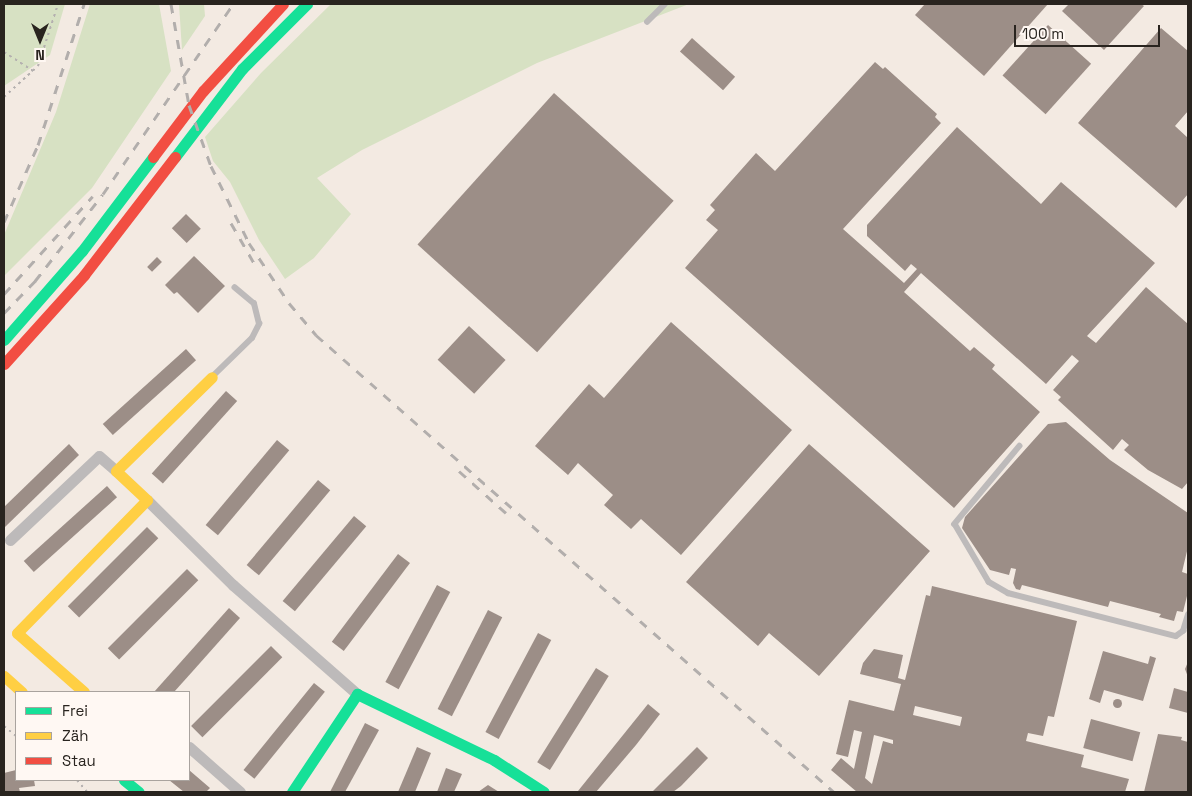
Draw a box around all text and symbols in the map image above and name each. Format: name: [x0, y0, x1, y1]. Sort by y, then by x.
north arrow: [15, 15, 65, 65]
scale bar: [1017, 15, 1163, 47]
text: 100 m: [1022, 24, 1064, 43]
text: N: [35, 46, 45, 64]
legend: [15, 691, 190, 781]
text: Frei: [62, 701, 88, 720]
text: Zäh: [62, 726, 88, 745]
text: Stau: [62, 751, 96, 770]

